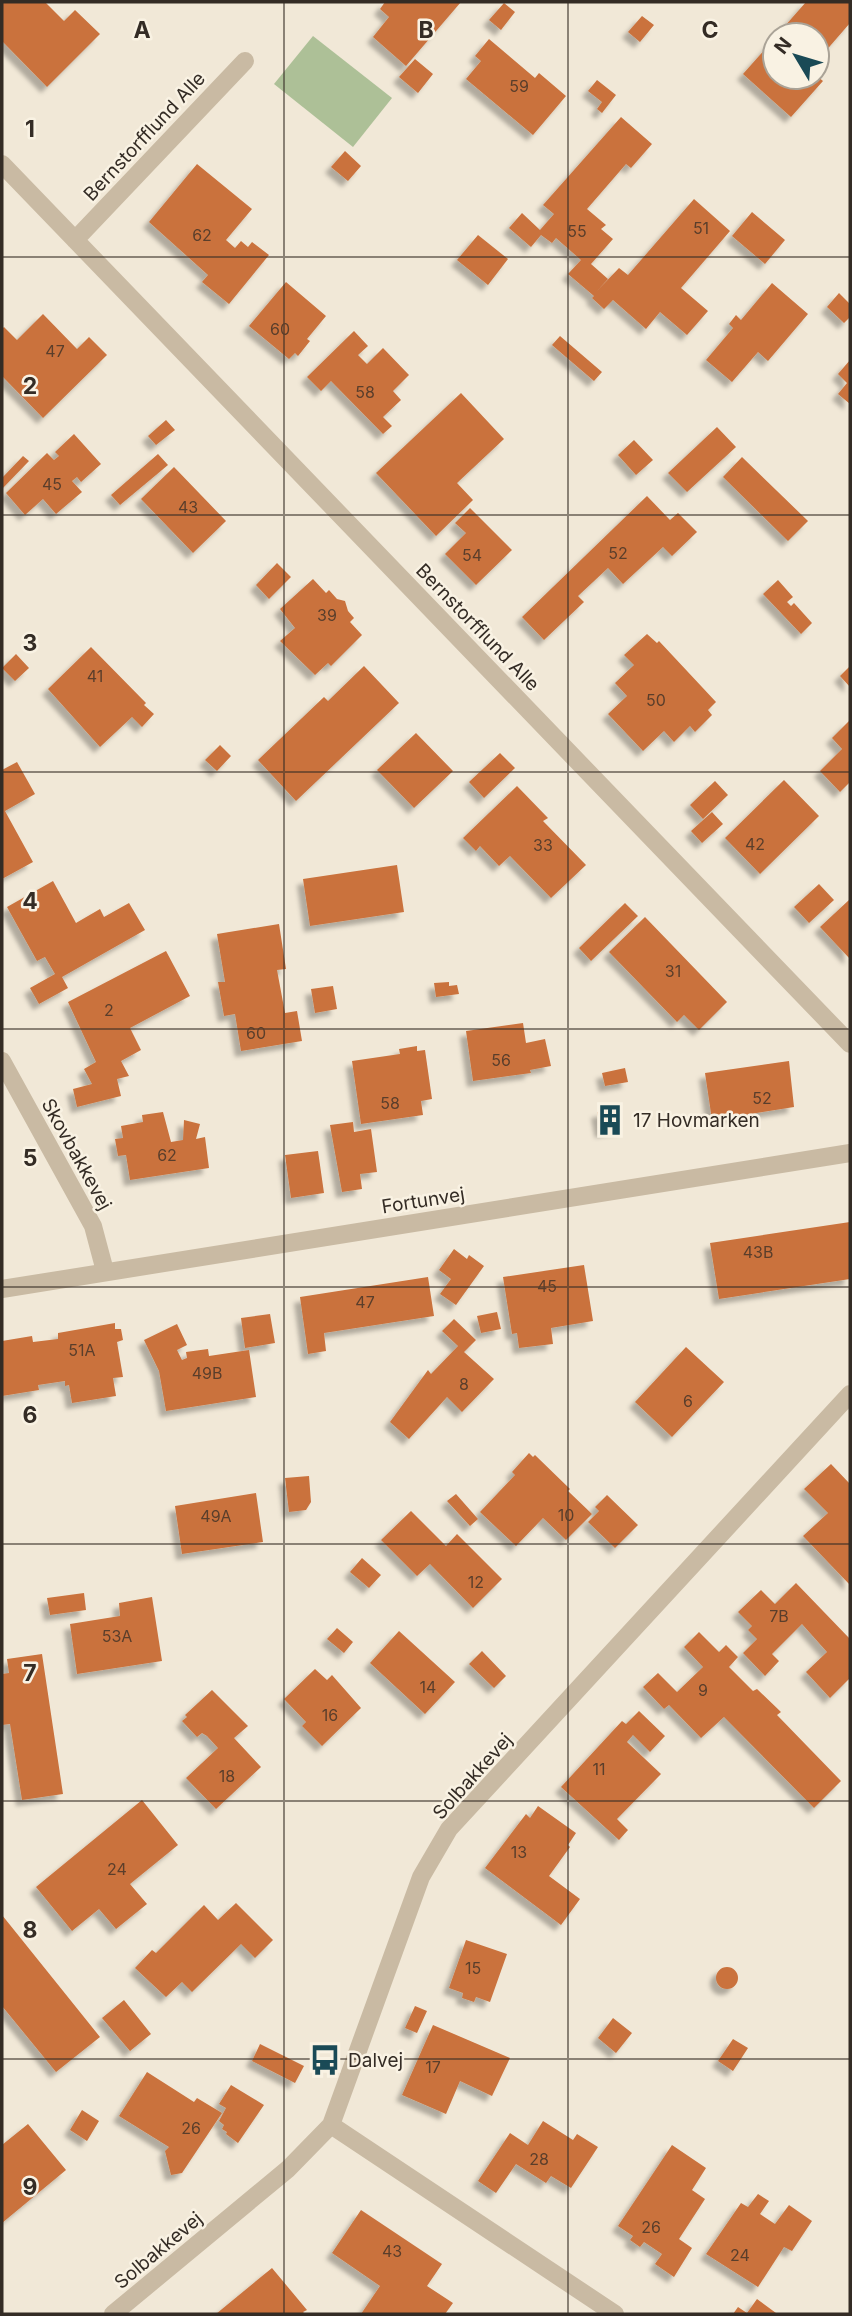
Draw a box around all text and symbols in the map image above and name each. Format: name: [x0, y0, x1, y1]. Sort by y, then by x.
text: A: [133, 16, 151, 44]
text: B: [418, 16, 434, 44]
text: C: [701, 16, 719, 44]
north arrow: [761, 21, 831, 91]
text: N: [769, 33, 797, 59]
street label: Bernstorfflund Alle: [79, 67, 210, 206]
house number: 59: [509, 76, 529, 96]
text: 1: [25, 115, 35, 143]
house number: 51: [693, 218, 709, 238]
house number: 55: [567, 221, 587, 241]
house number: 62: [192, 225, 212, 245]
house number: 60: [270, 319, 290, 339]
house number: 47: [45, 341, 65, 361]
text: 2: [23, 372, 37, 400]
house number: 58: [355, 382, 375, 402]
house number: 45: [42, 474, 62, 494]
house number: 43: [178, 497, 198, 517]
house number: 52: [608, 543, 628, 563]
house number: 54: [462, 545, 482, 565]
street label: Bernstorfflund Alle: [411, 559, 544, 696]
house number: 39: [317, 605, 337, 625]
text: 3: [23, 629, 37, 657]
house number: 41: [87, 666, 103, 686]
house number: 50: [646, 690, 666, 710]
house number: 42: [745, 834, 765, 854]
house number: 33: [533, 835, 553, 855]
text: 4: [22, 887, 38, 915]
house number: 31: [665, 961, 681, 981]
house number: 2: [104, 1000, 114, 1020]
house number: 60: [246, 1023, 266, 1043]
house number: 56: [491, 1050, 511, 1070]
house number: 52: [752, 1088, 772, 1108]
house number: 58: [380, 1093, 400, 1113]
street label: Skovbakkevej: [37, 1095, 117, 1214]
building icon: 17 Hovmarken: [593, 1103, 627, 1137]
place label: 17 Hovmarken: [633, 1109, 760, 1132]
text: 5: [23, 1144, 37, 1172]
house number: 62: [157, 1145, 177, 1165]
street label: Fortunvej: [380, 1183, 466, 1218]
house number: 43B: [743, 1242, 773, 1262]
house number: 45: [537, 1276, 557, 1296]
house number: 47: [355, 1292, 375, 1312]
house number: 51A: [68, 1340, 96, 1360]
house number: 49B: [192, 1363, 222, 1383]
house number: 8: [459, 1374, 469, 1394]
house number: 6: [683, 1391, 693, 1411]
text: 6: [23, 1401, 37, 1429]
house number: 10: [558, 1505, 574, 1525]
house number: 49A: [200, 1506, 232, 1526]
house number: 12: [468, 1572, 484, 1592]
house number: 7B: [769, 1606, 789, 1626]
house number: 53A: [102, 1626, 132, 1646]
text: 7: [23, 1659, 37, 1687]
house number: 14: [420, 1677, 436, 1697]
house number: 9: [698, 1680, 708, 1700]
house number: 16: [322, 1705, 338, 1725]
street label: Solbakkevej: [428, 1729, 517, 1824]
house number: 11: [592, 1759, 606, 1779]
house number: 18: [219, 1766, 235, 1786]
house number: 13: [511, 1842, 527, 1862]
house number: 24: [107, 1859, 127, 1879]
text: 8: [23, 1916, 37, 1944]
house number: 15: [465, 1958, 481, 1978]
bus stop icon: Dalvej: [308, 2043, 342, 2077]
place label: Dalvej: [348, 2049, 403, 2072]
house number: 17: [425, 2057, 441, 2077]
house number: 26: [181, 2118, 201, 2138]
house number: 28: [529, 2149, 549, 2169]
text: 9: [23, 2173, 37, 2201]
street label: Solbakkevej: [110, 2207, 207, 2294]
house number: 26: [641, 2217, 661, 2237]
house number: 43: [382, 2241, 402, 2261]
house number: 24: [730, 2245, 750, 2265]

